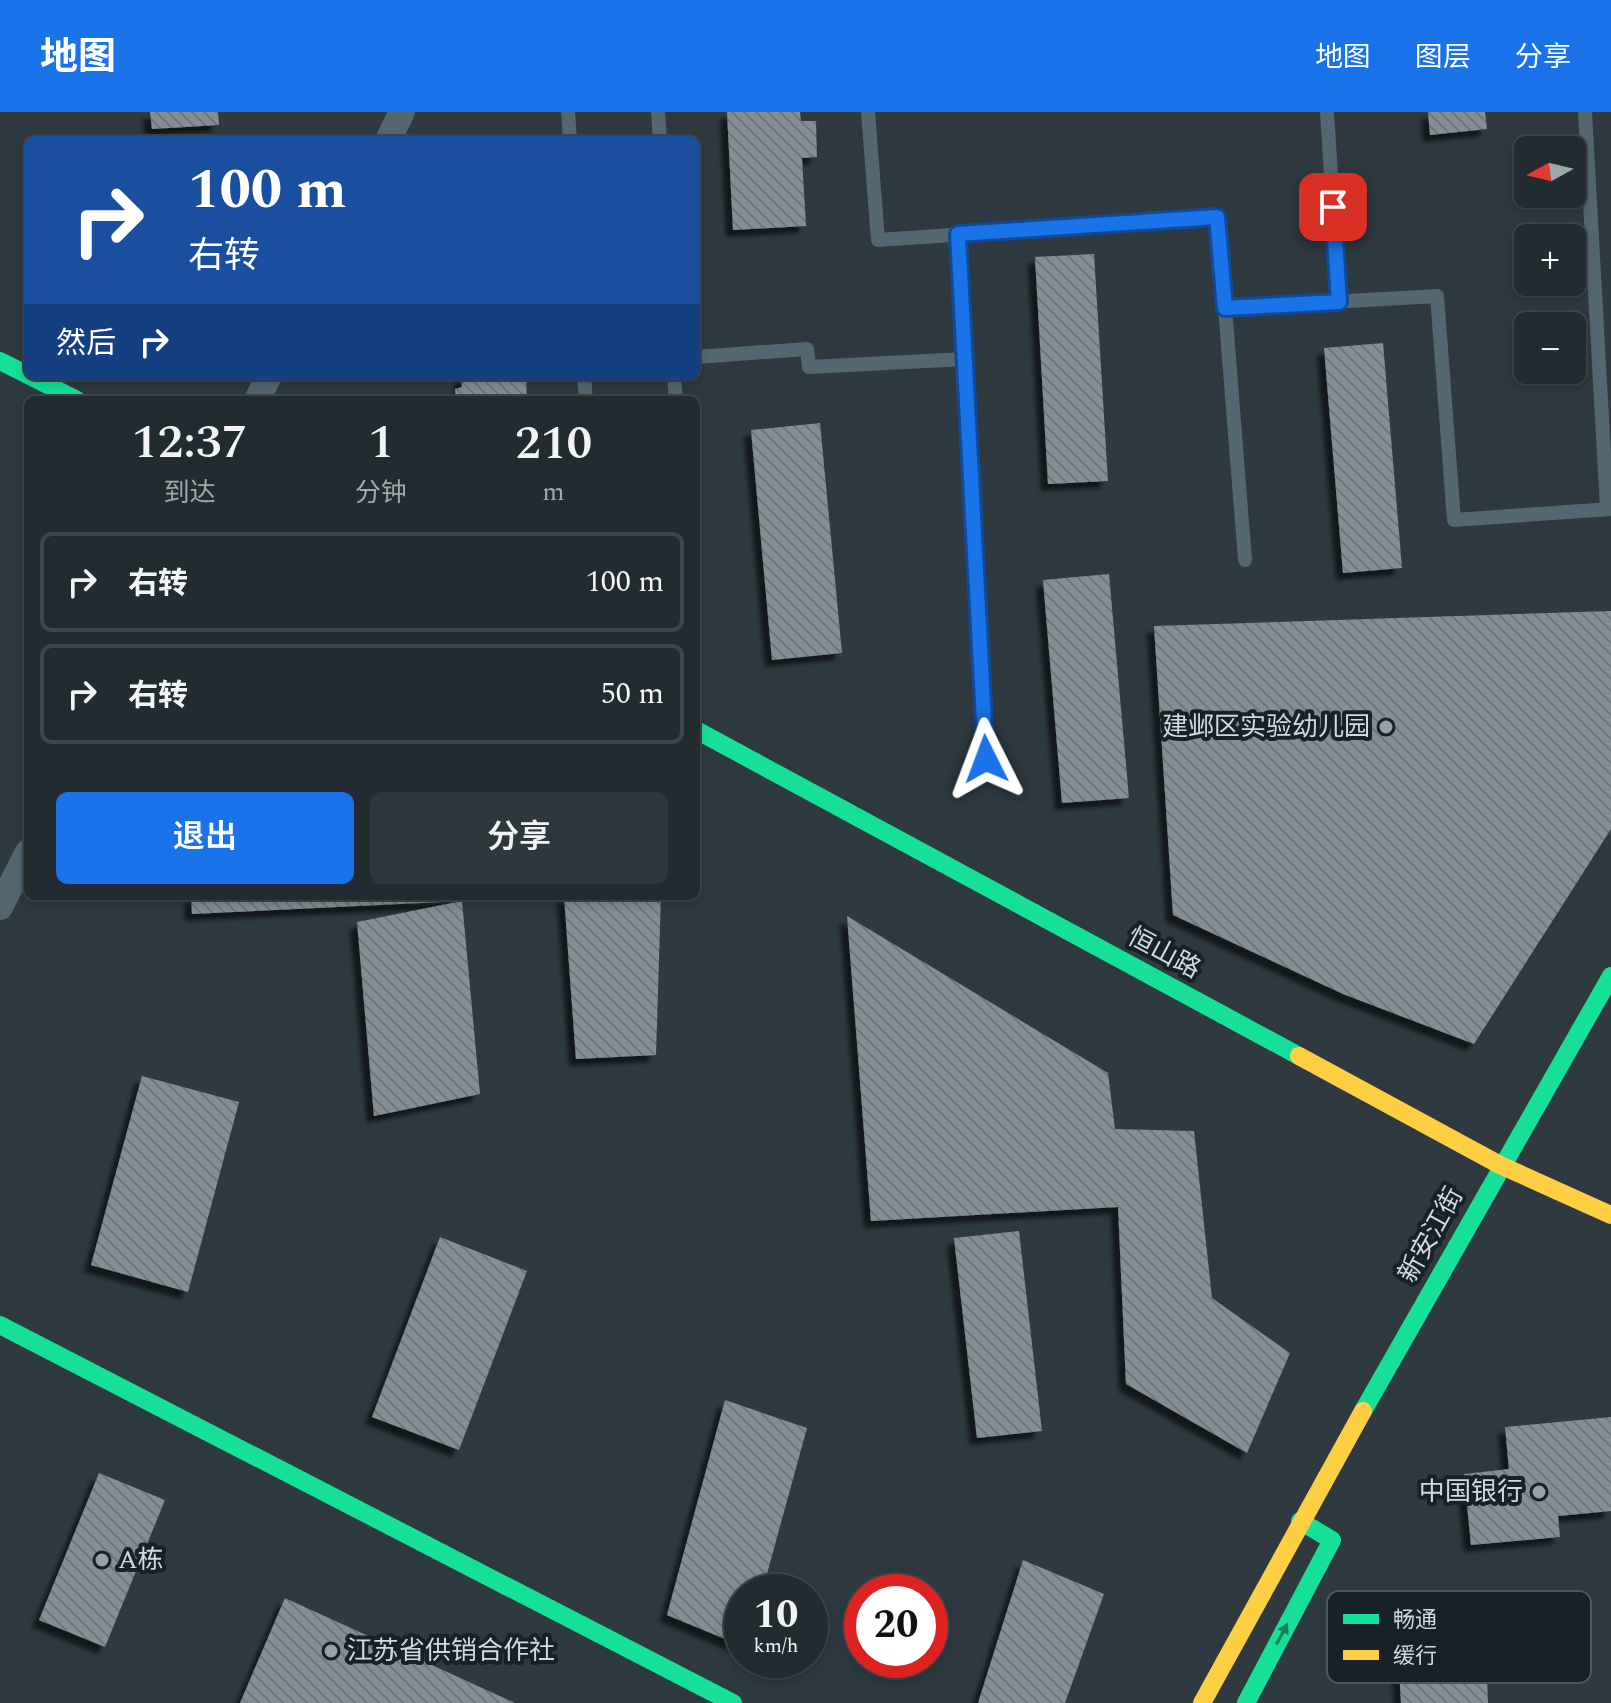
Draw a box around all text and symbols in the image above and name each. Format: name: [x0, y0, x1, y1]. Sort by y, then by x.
text: 地图: [40, 29, 116, 87]
text: 地图: [1315, 36, 1371, 79]
text: 图层: [1415, 36, 1471, 79]
text: 分享: [1515, 36, 1571, 79]
north arrow: [1514, 136, 1586, 208]
map controls: [1514, 136, 1586, 384]
text: 100 m: [188, 148, 347, 233]
icon: right: [56, 168, 160, 272]
pin: [1299, 173, 1367, 241]
icon: arrive: [1311, 185, 1355, 229]
button: +: [1514, 224, 1586, 296]
text: 右转: [188, 229, 260, 284]
button: −: [1514, 312, 1586, 384]
icon: right: [132, 320, 176, 364]
text: 然后: [56, 321, 116, 367]
text: 12:37: [132, 406, 247, 479]
text: 1: [368, 406, 394, 479]
text: 210: [515, 407, 592, 480]
text: m: [542, 472, 565, 512]
text: 到达: [164, 473, 216, 513]
text: 分钟: [355, 473, 407, 513]
text: 100 m: [586, 559, 664, 605]
icon: right: [60, 560, 104, 604]
text: 右转: [128, 561, 188, 607]
text: 50 m: [601, 671, 664, 717]
icon: right: [60, 672, 104, 716]
text: 右转: [128, 673, 188, 719]
place label: 建邺区实验幼儿园: [1162, 707, 1370, 747]
position arrow: [944, 717, 1028, 801]
marker: 建邺区实验幼儿园: [1377, 718, 1395, 736]
button: 退出: [56, 792, 354, 884]
button: 分享: [370, 792, 668, 884]
street label: 恒山路: [1120, 917, 1208, 989]
street label: 新安江街: [1388, 1180, 1474, 1290]
place label: 中国银行: [1419, 1472, 1523, 1512]
marker: 中国银行: [1530, 1483, 1548, 1501]
place label: A栋: [118, 1540, 164, 1580]
marker: A栋: [93, 1551, 111, 1569]
speed limit sign: 20: [844, 1574, 948, 1678]
text: 10: [754, 1585, 798, 1646]
legend: [1327, 1591, 1591, 1683]
text: 畅通: [1393, 1604, 1437, 1637]
one-way arrow: [1275, 1623, 1289, 1645]
place label: 江苏省供销合作社: [347, 1631, 555, 1671]
text: km/h: [754, 1631, 799, 1661]
text: 缓行: [1393, 1640, 1437, 1673]
marker: 江苏省供销合作社: [322, 1642, 340, 1660]

